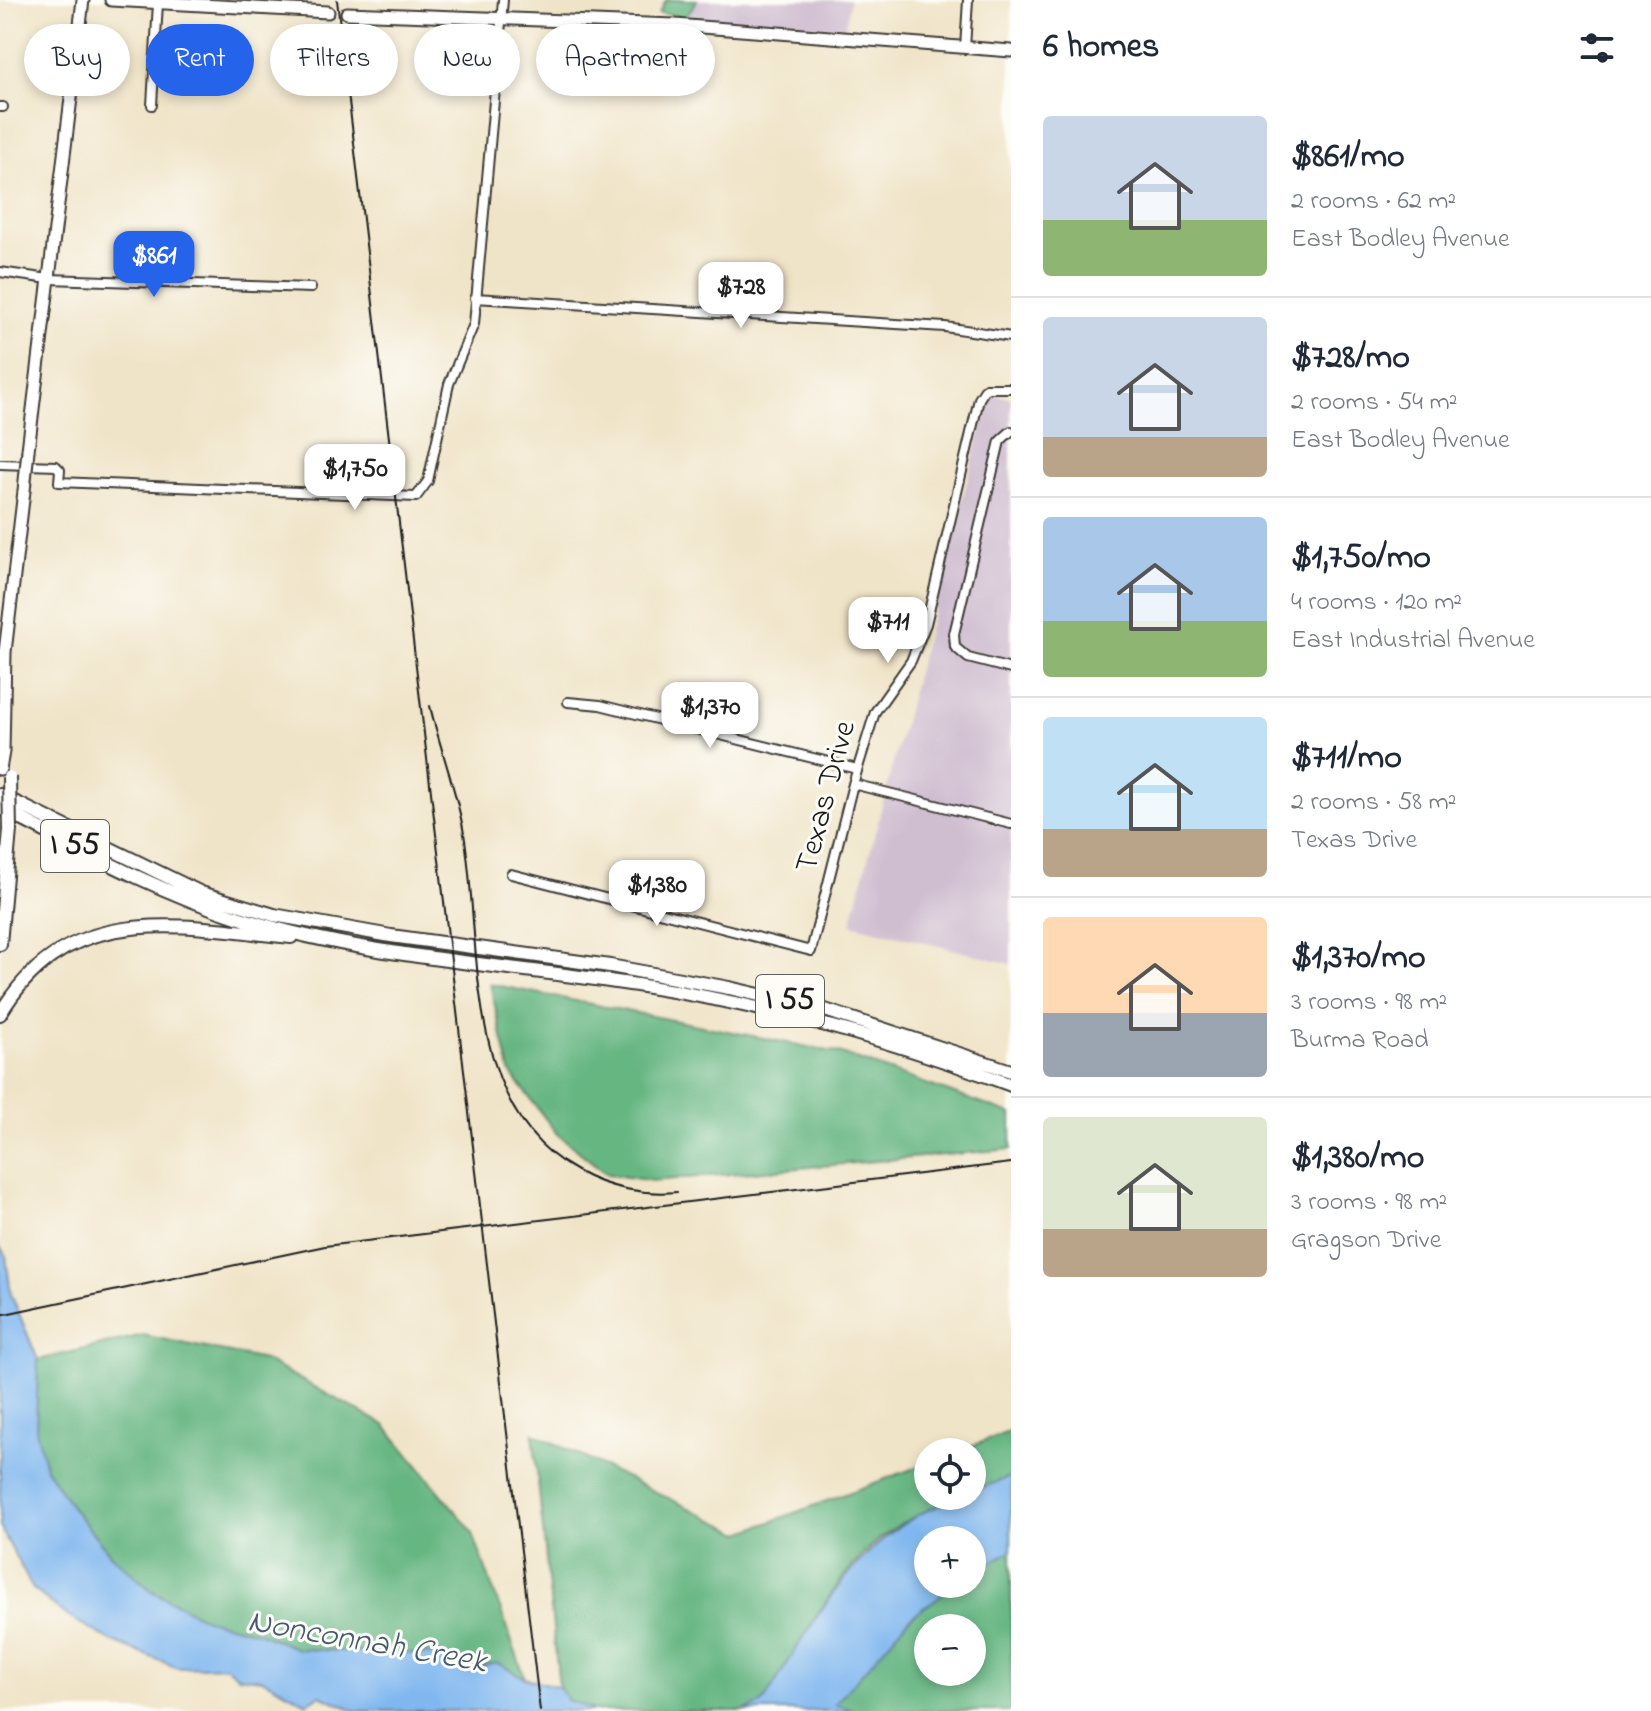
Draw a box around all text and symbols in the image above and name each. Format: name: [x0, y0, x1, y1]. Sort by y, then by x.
text: 6 homes: [1043, 23, 1159, 73]
chip: Buy: [24, 24, 130, 96]
chip: Rent: [146, 24, 254, 96]
chip: Filters: [270, 24, 398, 96]
chip: New: [414, 24, 520, 96]
chip: Apartment: [536, 24, 715, 96]
icon: filters: [1575, 26, 1619, 70]
text: $861/mo: [1291, 133, 1405, 183]
icon: home: [1107, 148, 1203, 244]
text: 2 rooms · 62 m²: [1291, 183, 1456, 221]
text: East Bodley Avenue: [1291, 221, 1510, 259]
pin: $861: [107, 231, 201, 299]
text: $861: [131, 238, 177, 276]
pin: $728: [694, 262, 788, 330]
text: $728: [716, 269, 766, 307]
text: $728/mo: [1291, 334, 1410, 384]
icon: home: [1107, 349, 1203, 445]
text: 2 rooms · 54 m²: [1291, 384, 1457, 422]
text: East Bodley Avenue: [1291, 422, 1510, 460]
pin: $1,750: [290, 444, 420, 512]
text: $1,750: [322, 451, 388, 489]
text: $1,750/mo: [1291, 534, 1431, 584]
icon: home: [1107, 549, 1203, 645]
text: 4 rooms · 120 m²: [1291, 584, 1462, 622]
pin: $711: [841, 597, 935, 665]
text: $711: [867, 604, 909, 642]
text: East Industrial Avenue: [1291, 622, 1535, 660]
pin: $1,370: [645, 682, 775, 750]
text: $1,370: [679, 689, 741, 727]
street label: Texas Drive: [784, 715, 870, 878]
text: $711/mo: [1291, 734, 1402, 784]
icon: home: [1107, 749, 1203, 845]
text: 2 rooms · 58 m²: [1291, 784, 1457, 822]
road number: I 55: [41, 820, 109, 872]
text: Texas Drive: [1291, 822, 1417, 860]
pin: $1,380: [592, 860, 722, 928]
text: $1,380: [627, 867, 687, 905]
text: $1,370/mo: [1291, 934, 1426, 984]
icon: home: [1107, 949, 1203, 1045]
road number: I 55: [756, 975, 824, 1027]
text: 3 rooms · 98 m²: [1291, 984, 1447, 1022]
text: Burma Road: [1291, 1022, 1429, 1060]
text: $1,380/mo: [1291, 1134, 1424, 1184]
icon: home: [1107, 1149, 1203, 1245]
text: 3 rooms · 98 m²: [1291, 1184, 1447, 1222]
text: Gragson Drive: [1291, 1222, 1441, 1260]
map controls: [914, 1438, 986, 1686]
button: locate: [914, 1438, 986, 1510]
button: +: [914, 1526, 986, 1598]
water label: Nonconnah Creek: [244, 1597, 492, 1689]
button: −: [914, 1614, 986, 1686]

